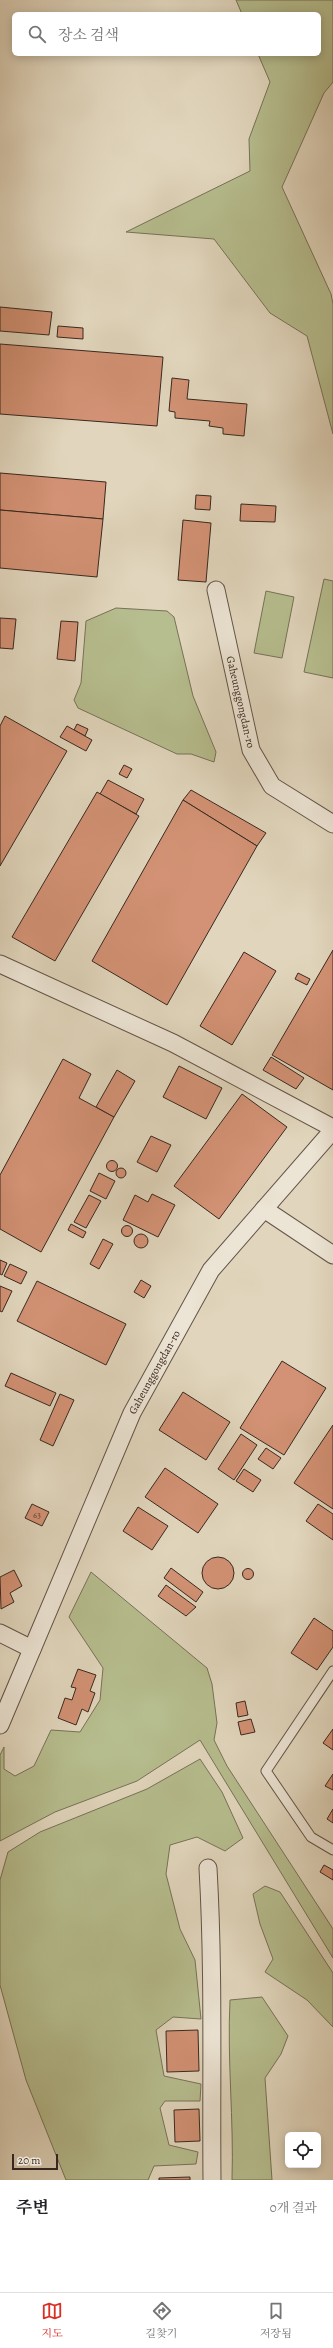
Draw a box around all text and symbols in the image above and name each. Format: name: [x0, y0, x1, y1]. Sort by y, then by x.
search box: [12, 12, 321, 56]
icon: search: [26, 23, 48, 45]
text: 장소 검색: [58, 25, 119, 45]
street label: Gaheunggongdan-ro: [223, 655, 259, 750]
street label: Gaheunggongdan-ro: [125, 1327, 184, 1417]
house number: 63: [33, 1509, 41, 1521]
map controls: [285, 2132, 321, 2168]
button: locate: [285, 2132, 321, 2168]
scale bar: [12, 2152, 58, 2171]
text: 20 m: [18, 2153, 40, 2168]
text: 주변: [16, 2196, 49, 2219]
text: 0개 결과: [270, 2199, 317, 2216]
tab: 지도: [41, 2300, 63, 2341]
tab: 길찾기: [146, 2300, 178, 2341]
tab: 저장됨: [260, 2300, 292, 2341]

